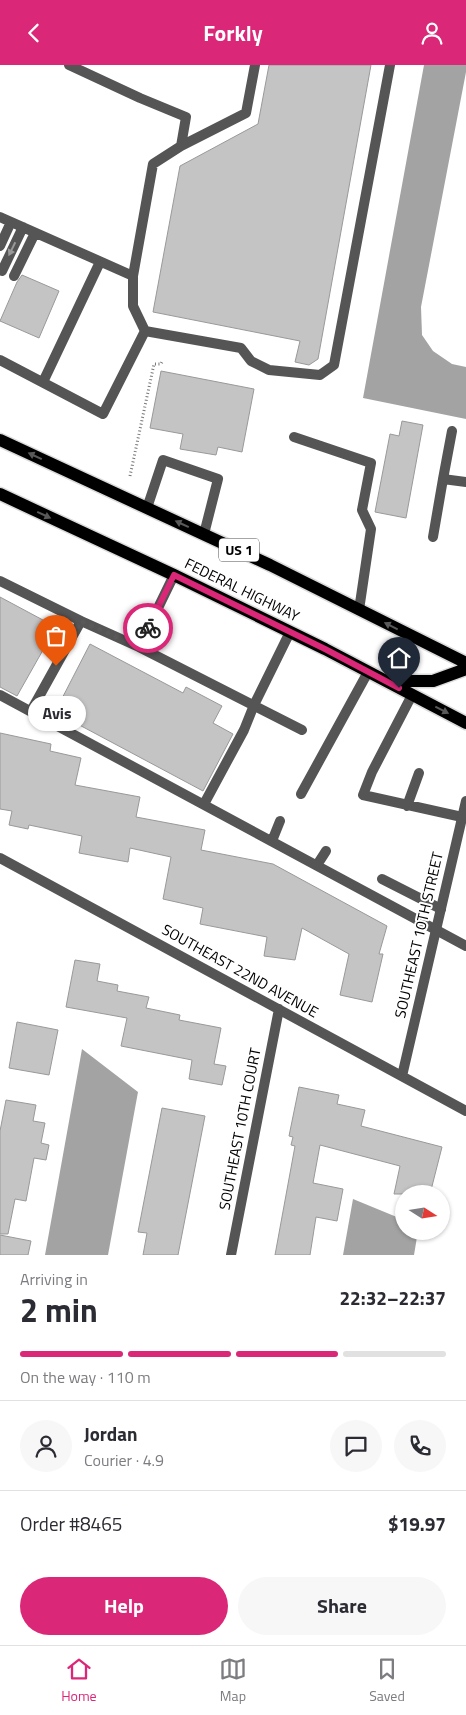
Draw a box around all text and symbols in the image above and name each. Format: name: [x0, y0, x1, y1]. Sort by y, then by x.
text: Forkly: [203, 16, 263, 50]
icon: back: [20, 19, 48, 47]
icon: person: [418, 19, 446, 47]
one-way arrow: [8, 242, 16, 256]
one-way arrow: [28, 452, 42, 460]
one-way arrow: [37, 511, 51, 519]
one-way arrow: [175, 519, 189, 527]
road number: US 1: [219, 539, 259, 561]
street label: FEDERAL HIGHWAY: [181, 552, 304, 627]
courier: [123, 603, 173, 653]
icon: bike: [134, 614, 162, 642]
pin: [35, 615, 77, 666]
icon: bag: [42, 622, 70, 650]
one-way arrow: [384, 622, 398, 630]
pin: [378, 637, 420, 688]
icon: home: [385, 644, 413, 672]
callout: Avis: [27, 696, 85, 731]
text: Avis: [42, 701, 72, 725]
one-way arrow: [435, 706, 449, 714]
street label: SOUTHEAST 10TH STREET: [388, 849, 449, 1020]
street label: SOUTHEAST 22ND AVENUE: [158, 918, 323, 1023]
street label: SOUTHEAST 10TH COURT: [212, 1046, 267, 1212]
north arrow: [395, 1185, 450, 1240]
map controls: [395, 1185, 450, 1240]
text: Arriving in: [20, 1267, 88, 1291]
text: 22:32–22:37: [339, 1283, 446, 1312]
text: 2 min: [20, 1286, 98, 1334]
text: On the way · 110 m: [20, 1365, 151, 1389]
text: Jordan: [84, 1419, 137, 1448]
button: person: [20, 1420, 72, 1472]
button: chat: [330, 1420, 382, 1472]
button: phone: [394, 1420, 446, 1472]
text: Courier · 4.9: [84, 1448, 164, 1472]
text: Order #8465: [20, 1509, 122, 1538]
text: $19.97: [388, 1509, 446, 1538]
button: Help: [20, 1577, 228, 1635]
button: Share: [238, 1577, 446, 1635]
tab: Home: [61, 1655, 97, 1706]
tab: Map: [219, 1655, 247, 1706]
tab: Saved: [369, 1655, 405, 1706]

